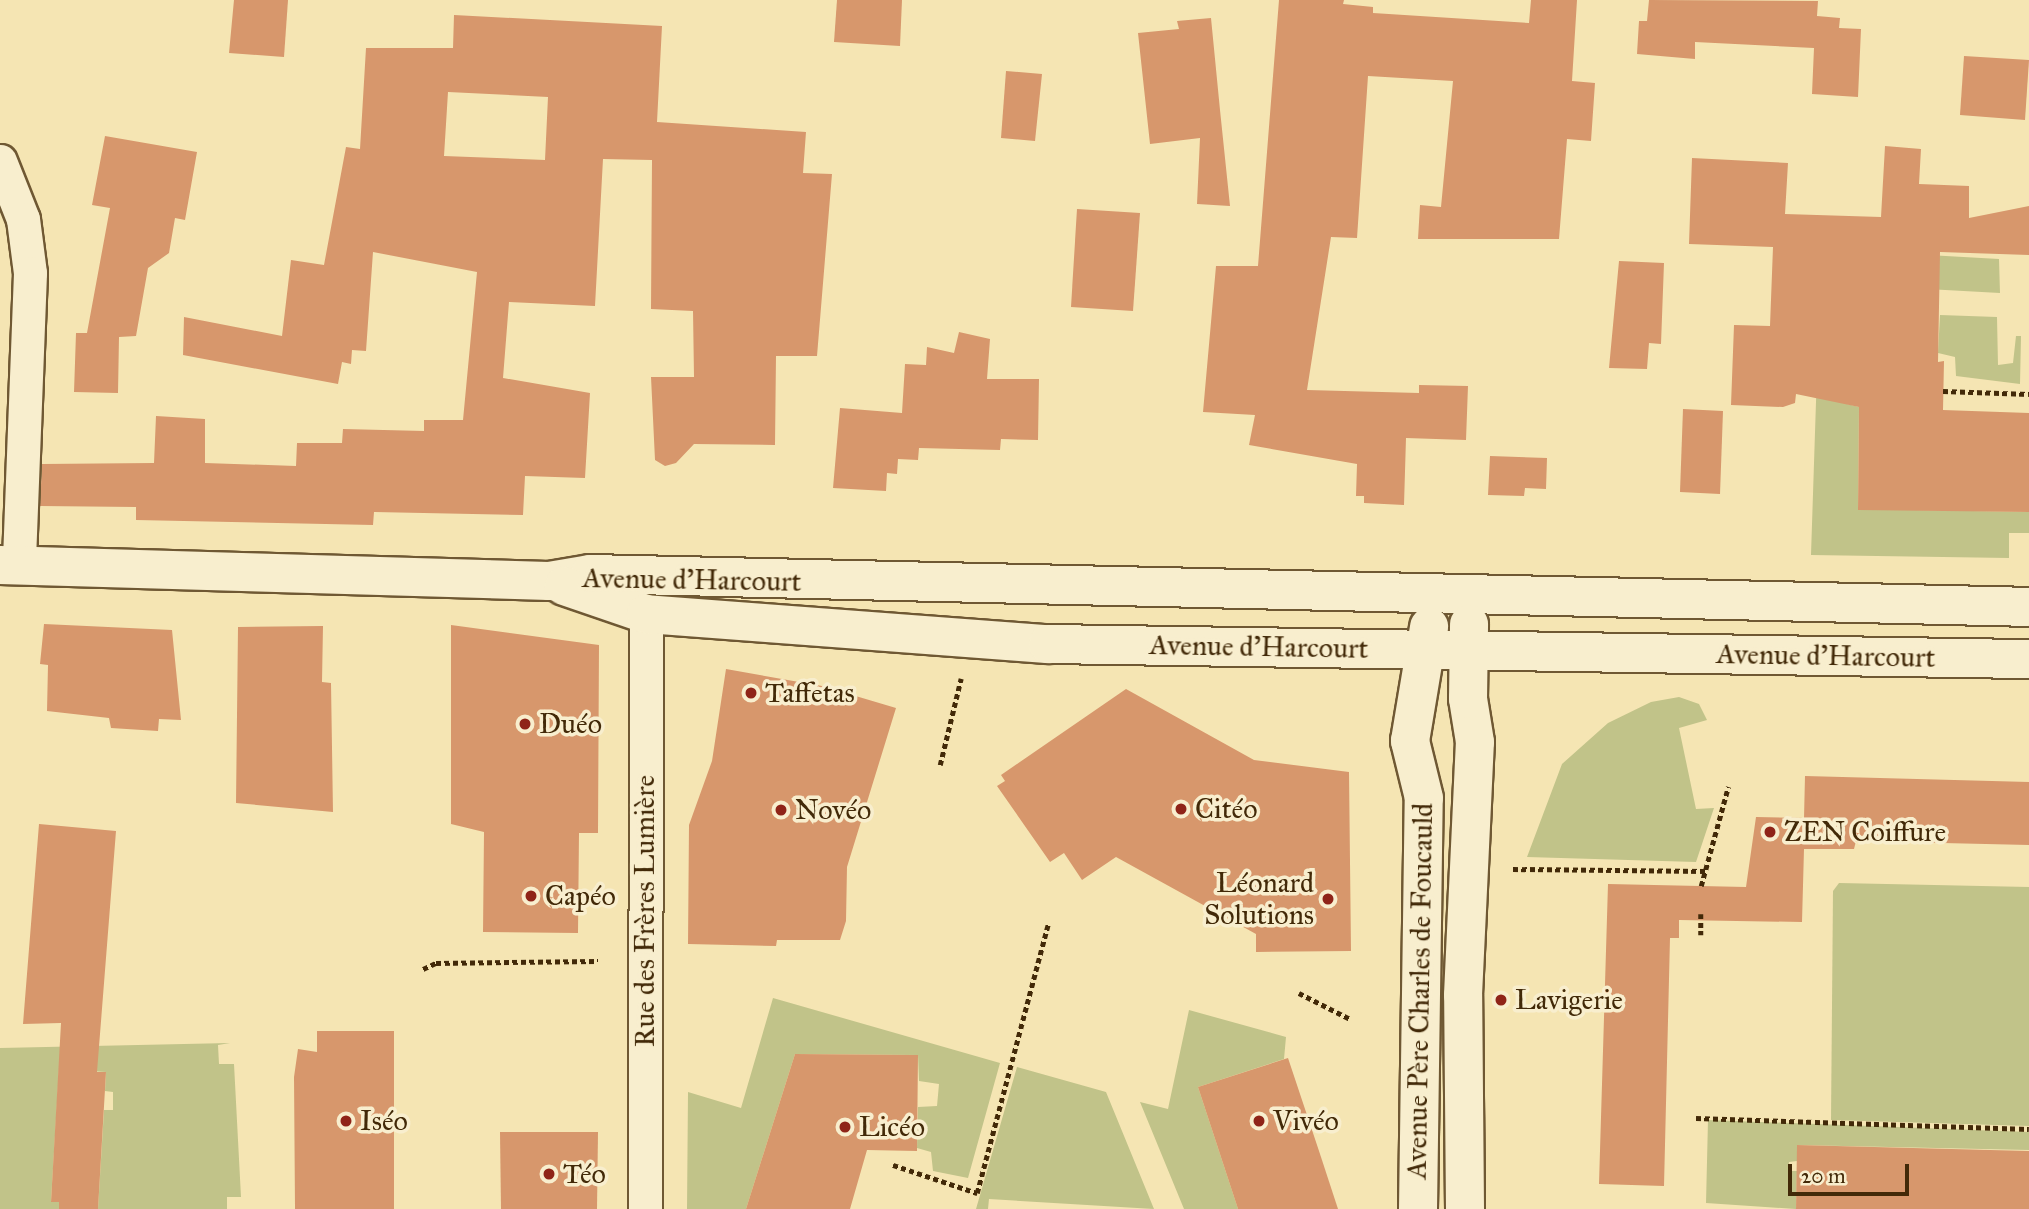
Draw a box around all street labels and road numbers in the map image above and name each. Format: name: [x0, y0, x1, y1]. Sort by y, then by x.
street label: Avenue d'Harcourt: [582, 561, 802, 599]
street label: Avenue d'Harcourt: [1149, 628, 1369, 666]
street label: Avenue d'Harcourt: [1716, 637, 1936, 675]
street label: Rue des Frères Lumière: [628, 775, 662, 1047]
street label: Avenue Père Charles de Foucauld: [1400, 803, 1440, 1179]

